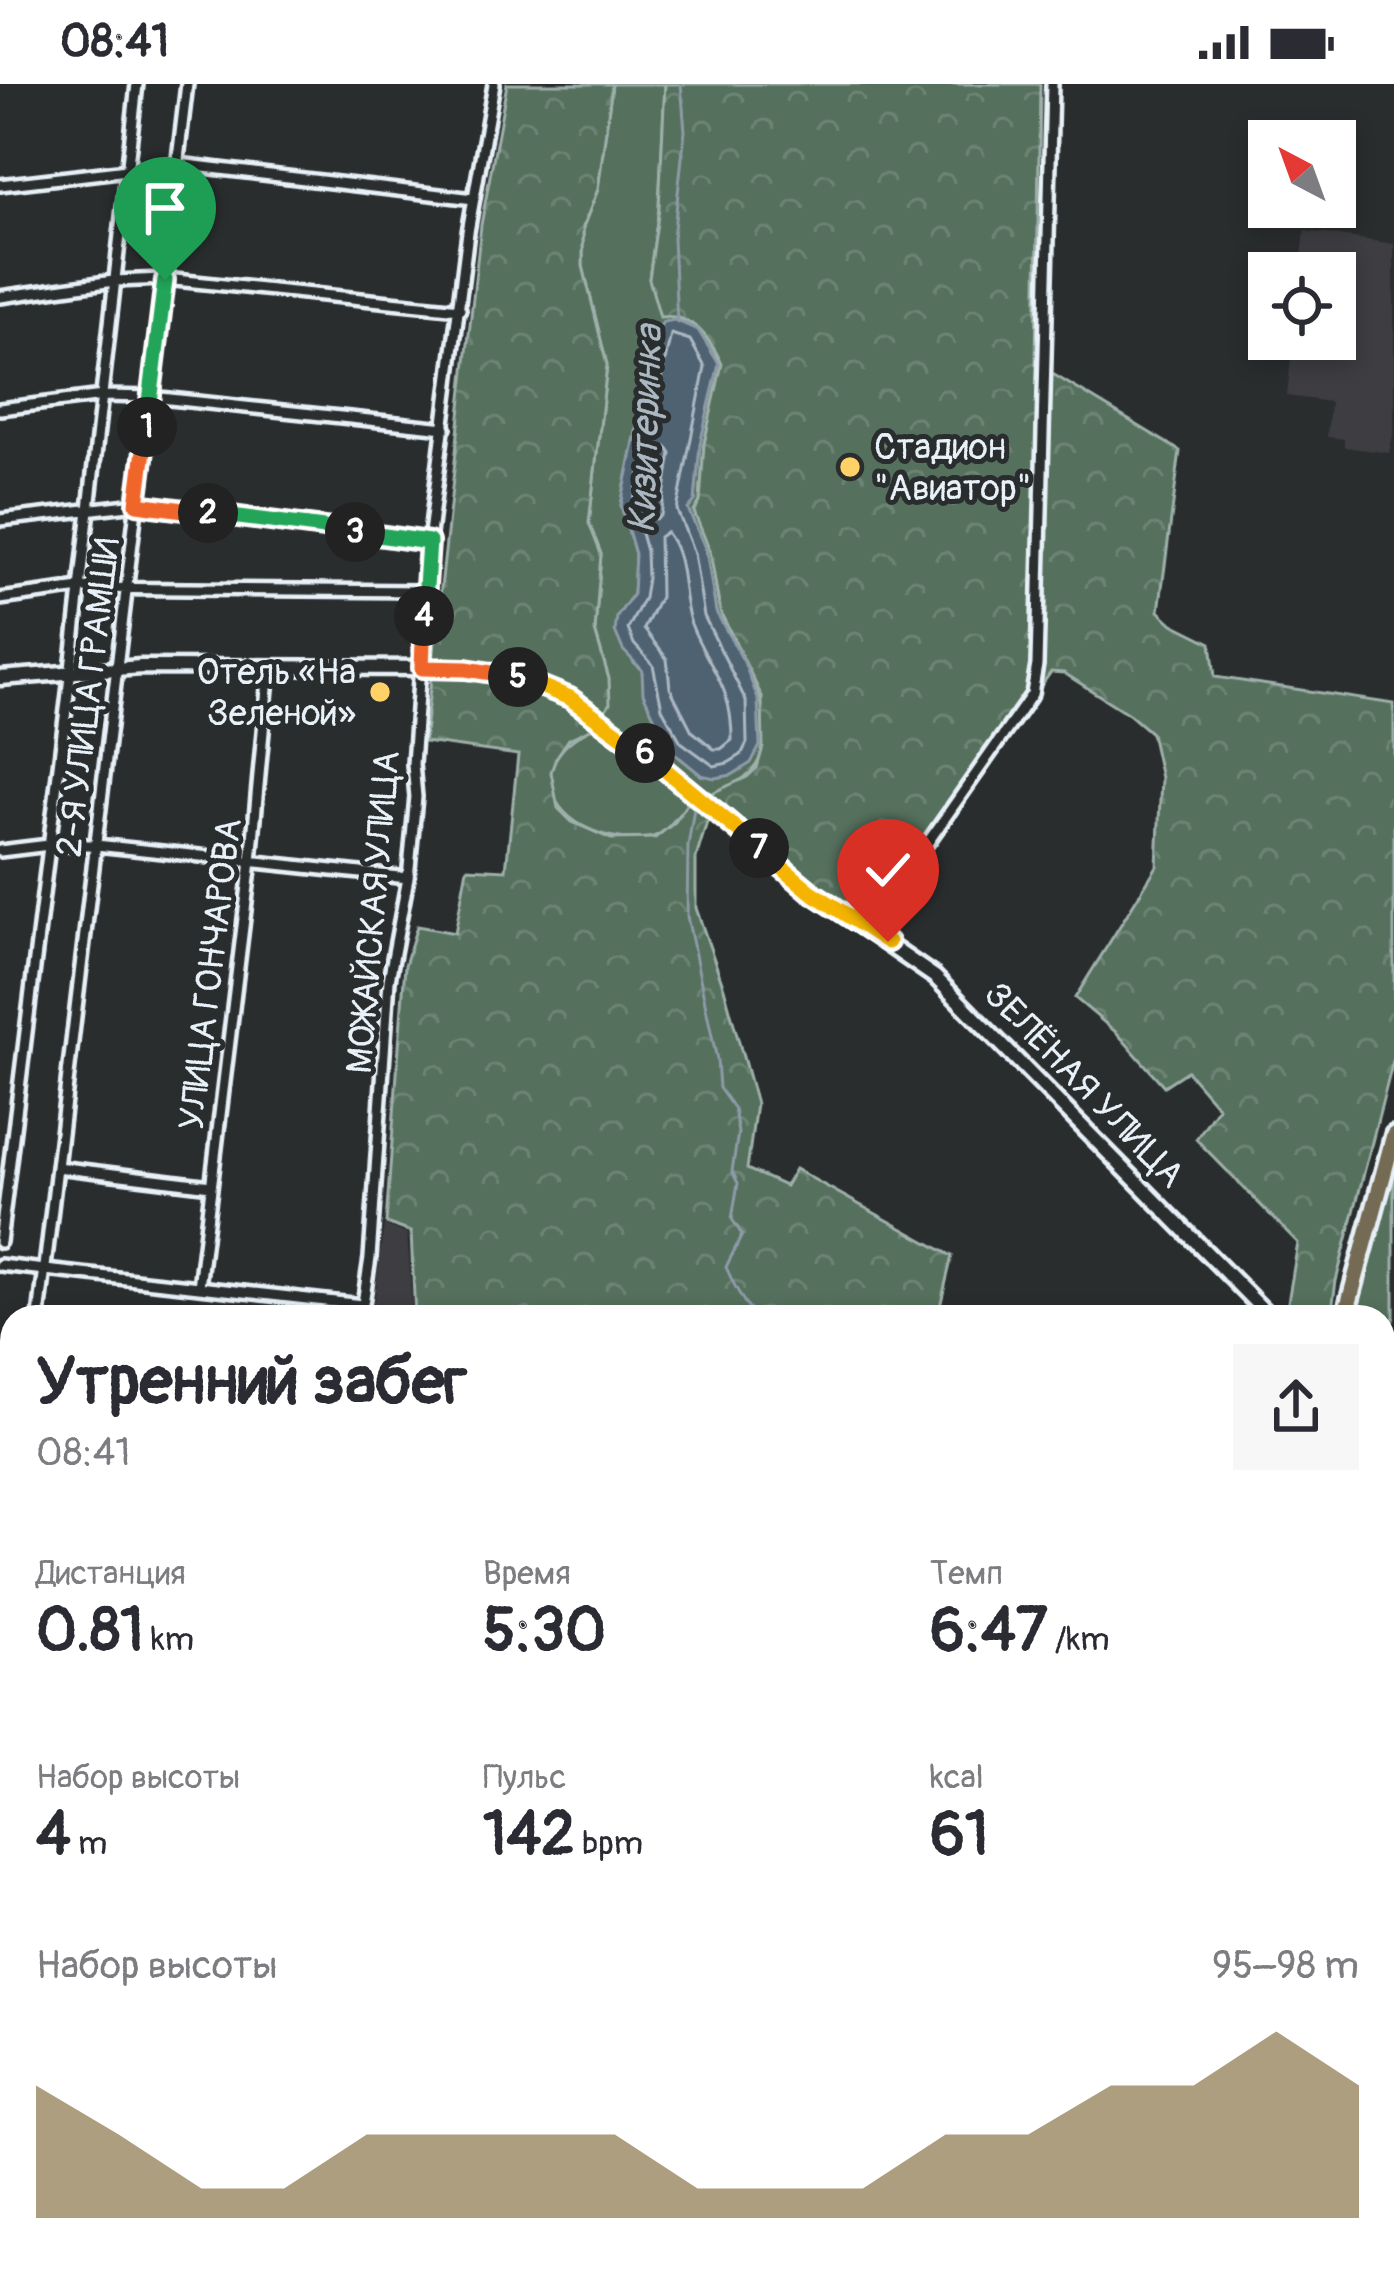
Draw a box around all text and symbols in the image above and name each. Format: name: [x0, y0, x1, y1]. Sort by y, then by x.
text: 08:41: [60, 14, 169, 70]
north arrow: [1248, 120, 1356, 228]
map controls: [1248, 120, 1356, 360]
pin: [114, 157, 216, 280]
icon: arrive: [132, 175, 198, 241]
button: locate: [1248, 252, 1356, 360]
water label: Кизитеринка: [617, 322, 674, 534]
pin: 1: [117, 397, 177, 457]
text: 1: [141, 406, 153, 447]
place label: Стадион "Авиатор": [874, 425, 1031, 511]
marker: Стадион "Авиатор": [837, 454, 863, 480]
pin: 2: [178, 483, 238, 543]
text: 2: [199, 492, 217, 533]
pin: 3: [325, 502, 385, 562]
text: 3: [346, 511, 364, 552]
street label: 2-Я УЛИЦА ГРАМШИ: [47, 535, 130, 859]
pin: 4: [394, 586, 454, 646]
text: 4: [414, 595, 434, 636]
pin: 5: [488, 647, 548, 707]
place label: Отель «На Зеленой»: [197, 650, 356, 736]
text: 5: [509, 656, 527, 697]
marker: Отель «На Зеленой»: [367, 679, 393, 705]
pin: 6: [615, 723, 675, 783]
text: 6: [635, 732, 655, 773]
street label: МОЖАЙСКАЯ УЛИЦА: [337, 749, 410, 1075]
street label: УЛИЦА ГОНЧАРОВА: [169, 816, 252, 1133]
pin: 7: [729, 818, 789, 878]
pin: [837, 819, 939, 942]
text: 7: [750, 827, 768, 868]
icon: check: [855, 837, 921, 903]
street label: ЗЕЛЁНАЯ УЛИЦА: [974, 973, 1194, 1197]
text: Утренний забег: [36, 1341, 467, 1424]
button: share: [1233, 1344, 1359, 1470]
text: 08:41: [36, 1428, 131, 1477]
text: Дистанция: [36, 1553, 186, 1594]
text: Время: [483, 1553, 571, 1594]
text: Темп: [930, 1553, 1003, 1594]
text: 0.81: [36, 1594, 144, 1669]
text: 5:30: [483, 1594, 606, 1669]
text: 6:47: [930, 1594, 1047, 1669]
text: km: [144, 1619, 194, 1660]
text: /km: [1047, 1619, 1110, 1660]
text: Набор высоты: [36, 1757, 240, 1798]
text: Пульс: [483, 1757, 566, 1798]
text: kcal: [930, 1757, 984, 1798]
text: 4: [36, 1798, 71, 1873]
text: 142: [483, 1798, 575, 1873]
text: 61: [930, 1798, 988, 1873]
text: m: [71, 1823, 107, 1864]
text: bpm: [575, 1823, 643, 1864]
text: Набор высоты: [36, 1941, 278, 1990]
text: 95–98 m: [1212, 1941, 1359, 1990]

